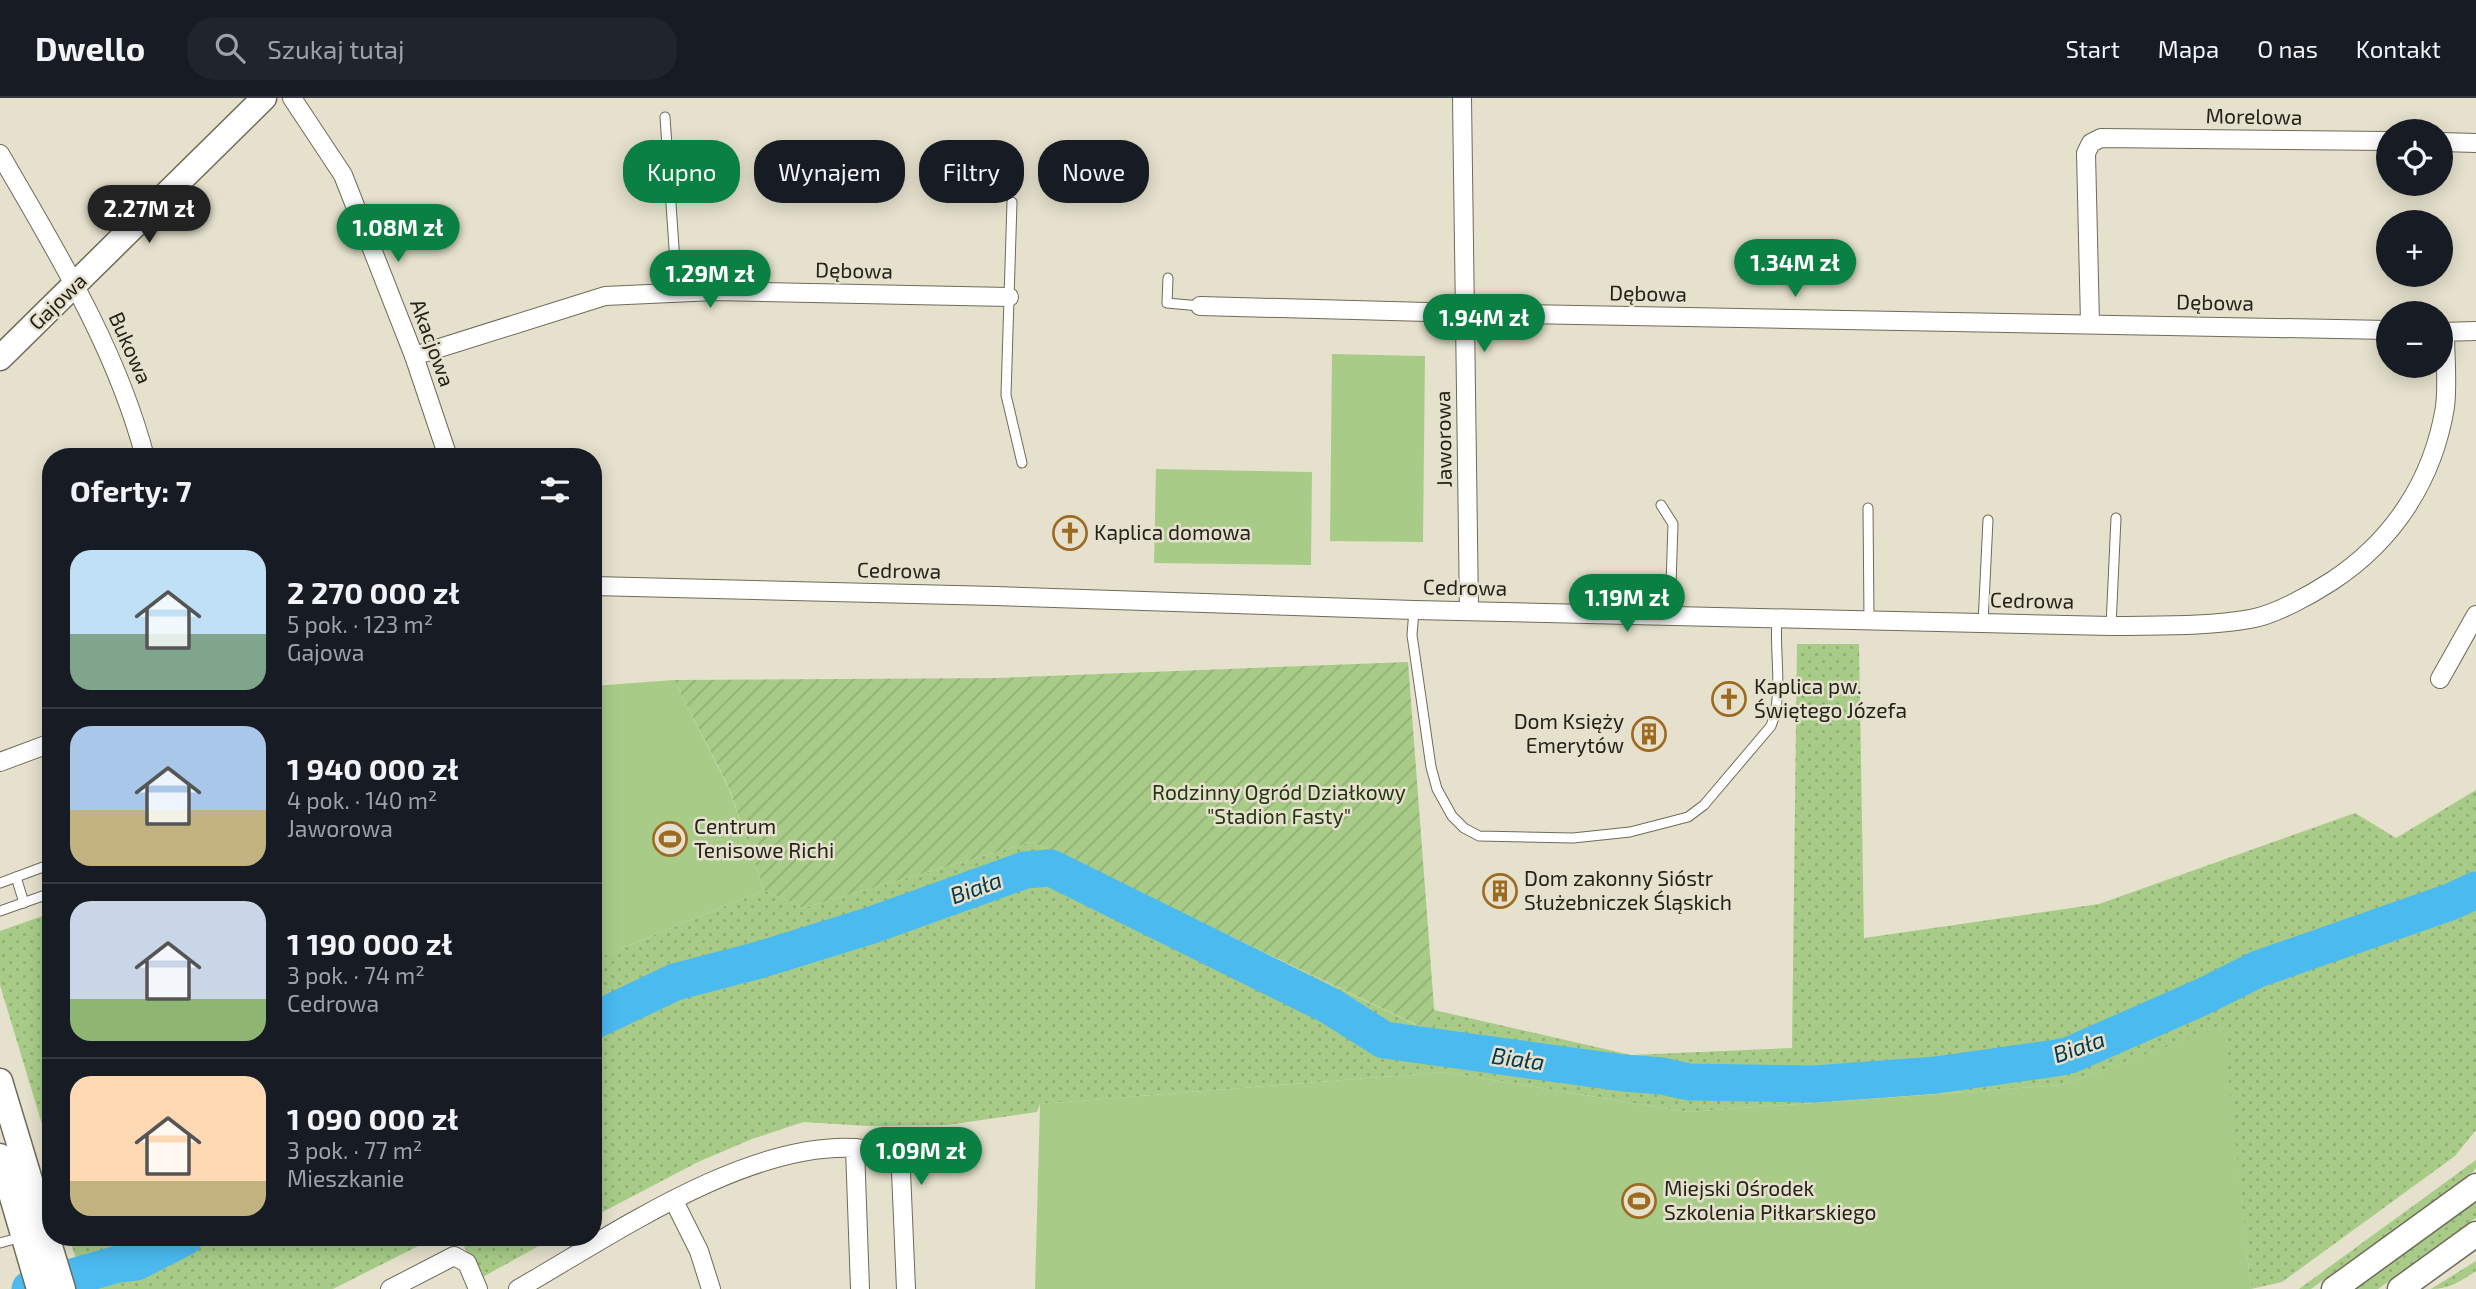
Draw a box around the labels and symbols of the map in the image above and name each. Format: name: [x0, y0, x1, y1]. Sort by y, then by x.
street label: Morelowa: [2205, 102, 2303, 129]
pin: 2.27M zł: [77, 186, 221, 245]
pin: 1.08M zł: [326, 204, 470, 264]
pin: 1.34M zł: [1723, 240, 1867, 299]
pin: 1.29M zł: [638, 250, 782, 310]
street label: Dębowa: [815, 256, 893, 283]
street label: Gajowa: [23, 267, 92, 335]
street label: Dębowa: [1609, 279, 1687, 306]
street label: Dębowa: [2176, 288, 2254, 315]
pin: 1.94M zł: [1412, 294, 1556, 354]
street label: Akacjowa: [405, 295, 461, 390]
street label: Bukowa: [104, 308, 158, 387]
street label: Jaworowa: [1429, 391, 1456, 488]
church icon: Kaplica domowa: [1051, 514, 1089, 552]
place label: Kaplica domowa: [1094, 519, 1251, 544]
street label: Cedrowa: [857, 556, 941, 583]
street label: Cedrowa: [1423, 573, 1507, 600]
pin: 1.19M zł: [1555, 574, 1699, 634]
street label: Cedrowa: [1990, 586, 2074, 613]
place label: Kaplica pw. Świętego Józefa: [1754, 673, 1907, 722]
church icon: Kaplica pw. Świętego Józefa: [1710, 680, 1748, 718]
place label: Dom Księży Emerytów: [1514, 708, 1624, 757]
building icon: Dom Księży Emerytów: [1630, 715, 1668, 753]
park label: Rodzinny Ogród Działkowy "Stadion Fasty": [1152, 779, 1406, 828]
place label: Centrum Tenisowe Richi: [694, 813, 834, 862]
sports icon: Centrum Tenisowe Richi: [651, 820, 689, 858]
water label: Biała: [946, 865, 1005, 909]
place label: Dom zakonny Sióstr Służebniczek Śląskich: [1524, 865, 1732, 914]
building icon: Dom zakonny Sióstr Służebniczek Śląskich: [1481, 872, 1519, 910]
water label: Biała: [2049, 1024, 2108, 1068]
water label: Biała: [1490, 1040, 1546, 1076]
pin: 1.09M zł: [849, 1128, 993, 1187]
place label: Miejski Ośrodek Szkolenia Piłkarskiego: [1664, 1175, 1876, 1224]
sports icon: Miejski Ośrodek Szkolenia Piłkarskiego: [1620, 1182, 1658, 1220]

